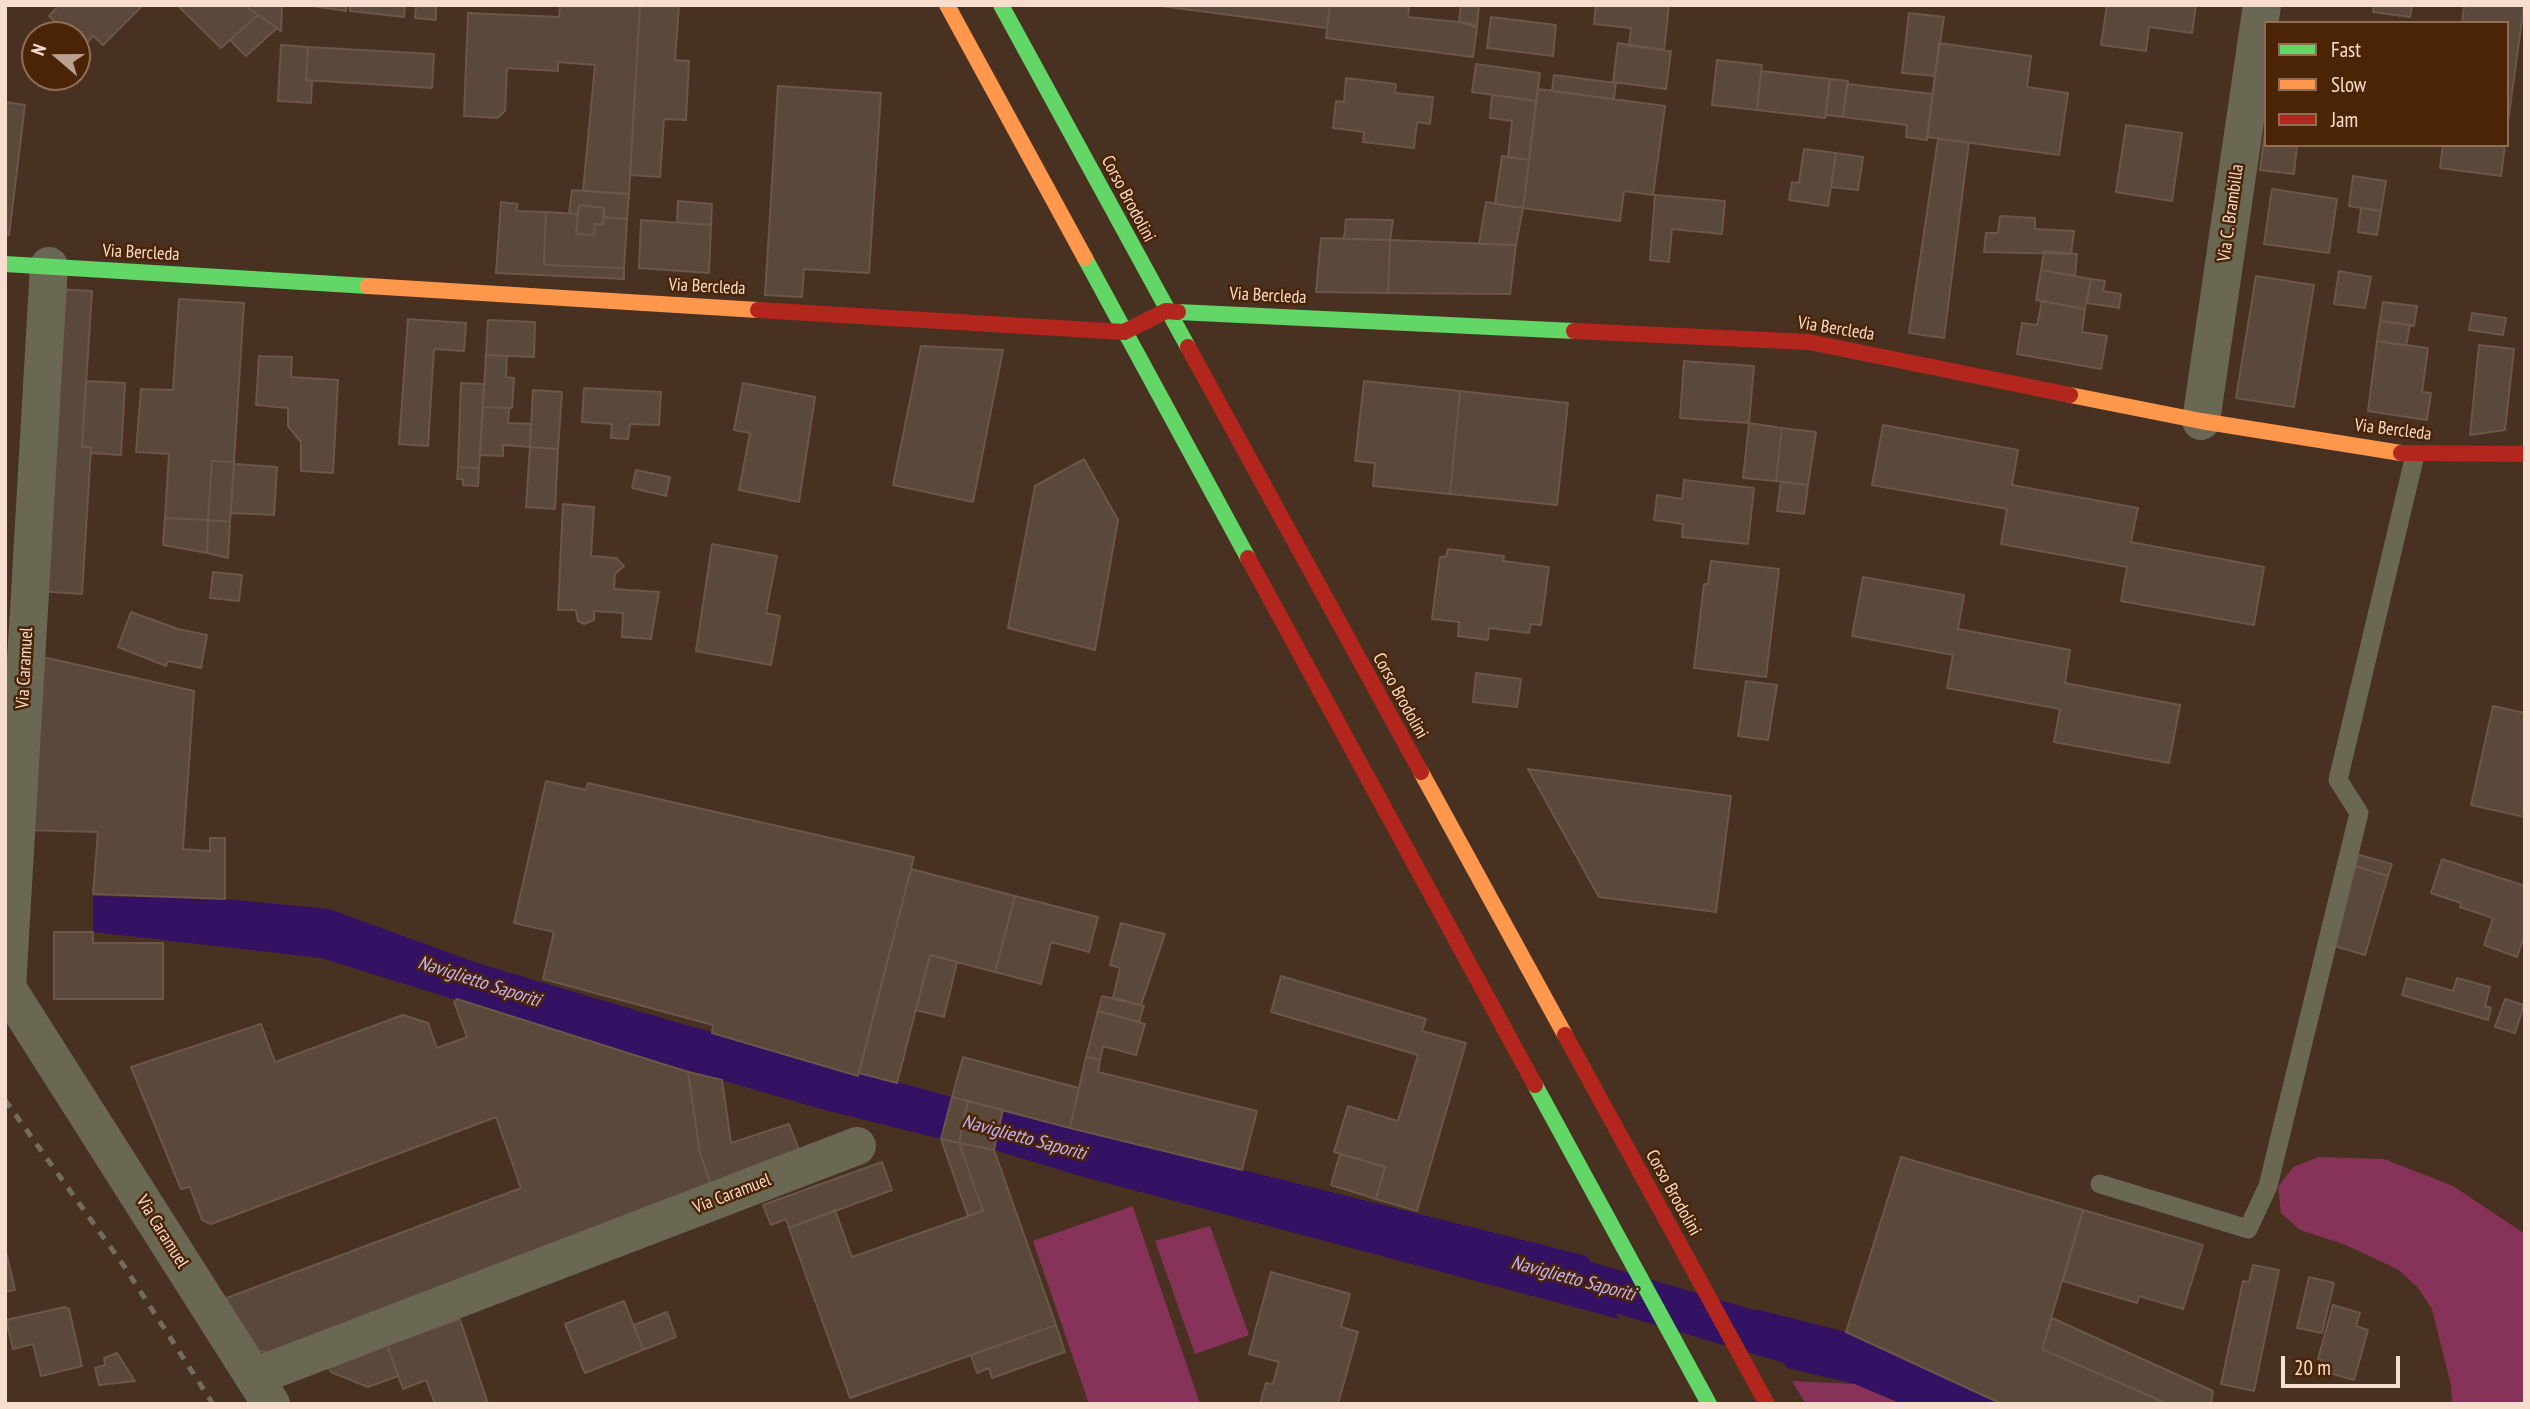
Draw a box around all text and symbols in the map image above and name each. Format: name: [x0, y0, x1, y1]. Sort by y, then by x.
north arrow: [21, 21, 91, 91]
legend: [2264, 21, 2509, 147]
text: Fast: [2331, 36, 2361, 63]
text: N: [25, 41, 51, 58]
text: Slow: [2331, 71, 2366, 98]
text: Jam: [2331, 106, 2358, 133]
street label: Corso Brodolini: [1096, 152, 1160, 246]
street label: Via C. Brambilla: [2213, 163, 2249, 263]
street label: Via Bercleda: [102, 240, 180, 266]
street label: Via Bercleda: [668, 274, 746, 300]
street label: Via Bercleda: [1229, 283, 1307, 309]
street label: Via Bercleda: [1796, 312, 1876, 346]
street label: Via Bercleda: [2353, 415, 2433, 445]
street label: Via Caramuel: [12, 627, 38, 709]
street label: Corso Brodolini: [1368, 649, 1432, 743]
water label: Naviglietto Saporiti: [415, 951, 543, 1013]
water label: Naviglietto Saporiti: [960, 1111, 1088, 1165]
street label: Corso Brodolini: [1641, 1146, 1705, 1240]
street label: Via Caramuel: [690, 1169, 774, 1219]
street label: Via Caramuel: [131, 1192, 193, 1272]
water label: Naviglietto Saporiti: [1509, 1252, 1637, 1306]
scale bar: [2285, 1342, 2404, 1386]
text: 20 m: [2294, 1354, 2331, 1381]

